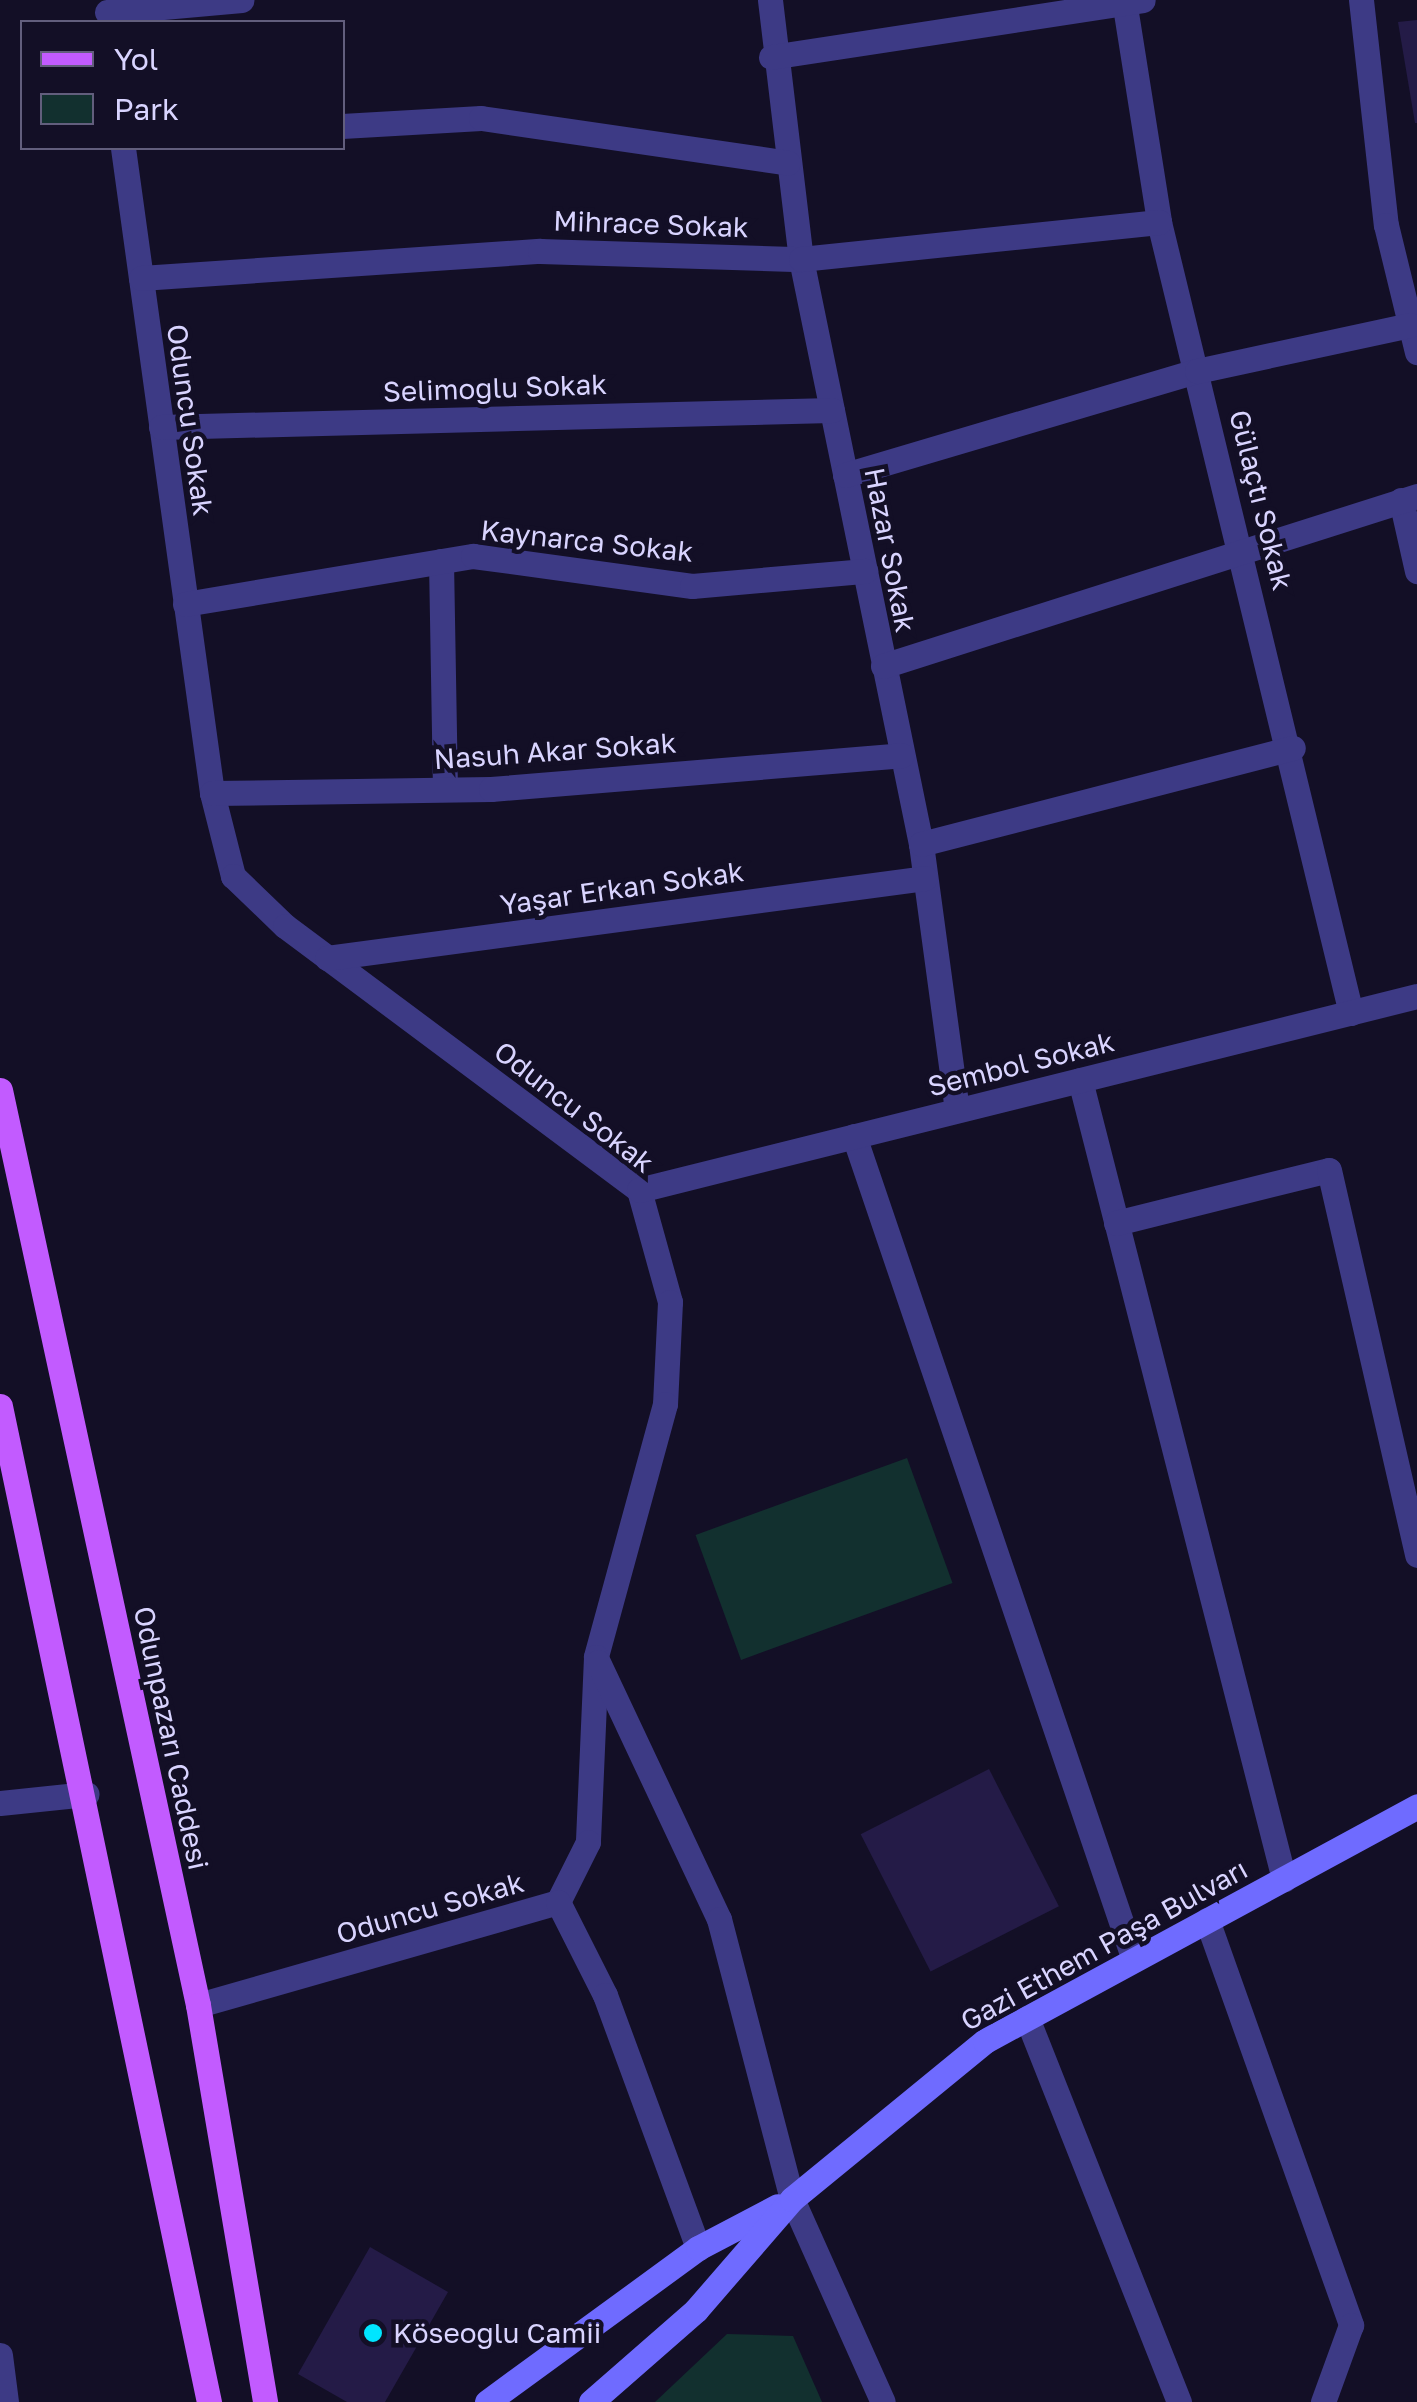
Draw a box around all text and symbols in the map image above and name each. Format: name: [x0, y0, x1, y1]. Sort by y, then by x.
legend: [20, 20, 345, 150]
text: Yol: [114, 41, 158, 77]
text: Park: [114, 91, 179, 127]
street label: Mihrace Sokak: [553, 204, 749, 244]
street label: Oduncu Sokak: [160, 322, 220, 518]
street label: Selimoğlu Sokak: [382, 367, 608, 409]
street label: Gülaçtı Sokak: [1222, 407, 1300, 593]
street label: Hazar Sokak: [858, 465, 922, 635]
street label: Kaynarca Sokak: [479, 513, 695, 569]
street label: Nasuh Akar Sokak: [433, 726, 677, 776]
street label: Yaşar Erkan Sokak: [498, 854, 746, 922]
street label: Sembol Sokak: [924, 1025, 1118, 1103]
street label: Oduncu Sokak: [488, 1034, 660, 1180]
street label: Odunpazarı Caddesi: [127, 1603, 215, 1873]
street label: Gazi Ethem Paşa Bulvarı: [955, 1852, 1253, 2038]
street label: Oduncu Sokak: [333, 1865, 527, 1951]
place label: Köseoğlu Camii: [393, 2316, 601, 2350]
marker: Köseoğlu Camii: [362, 2322, 384, 2344]

